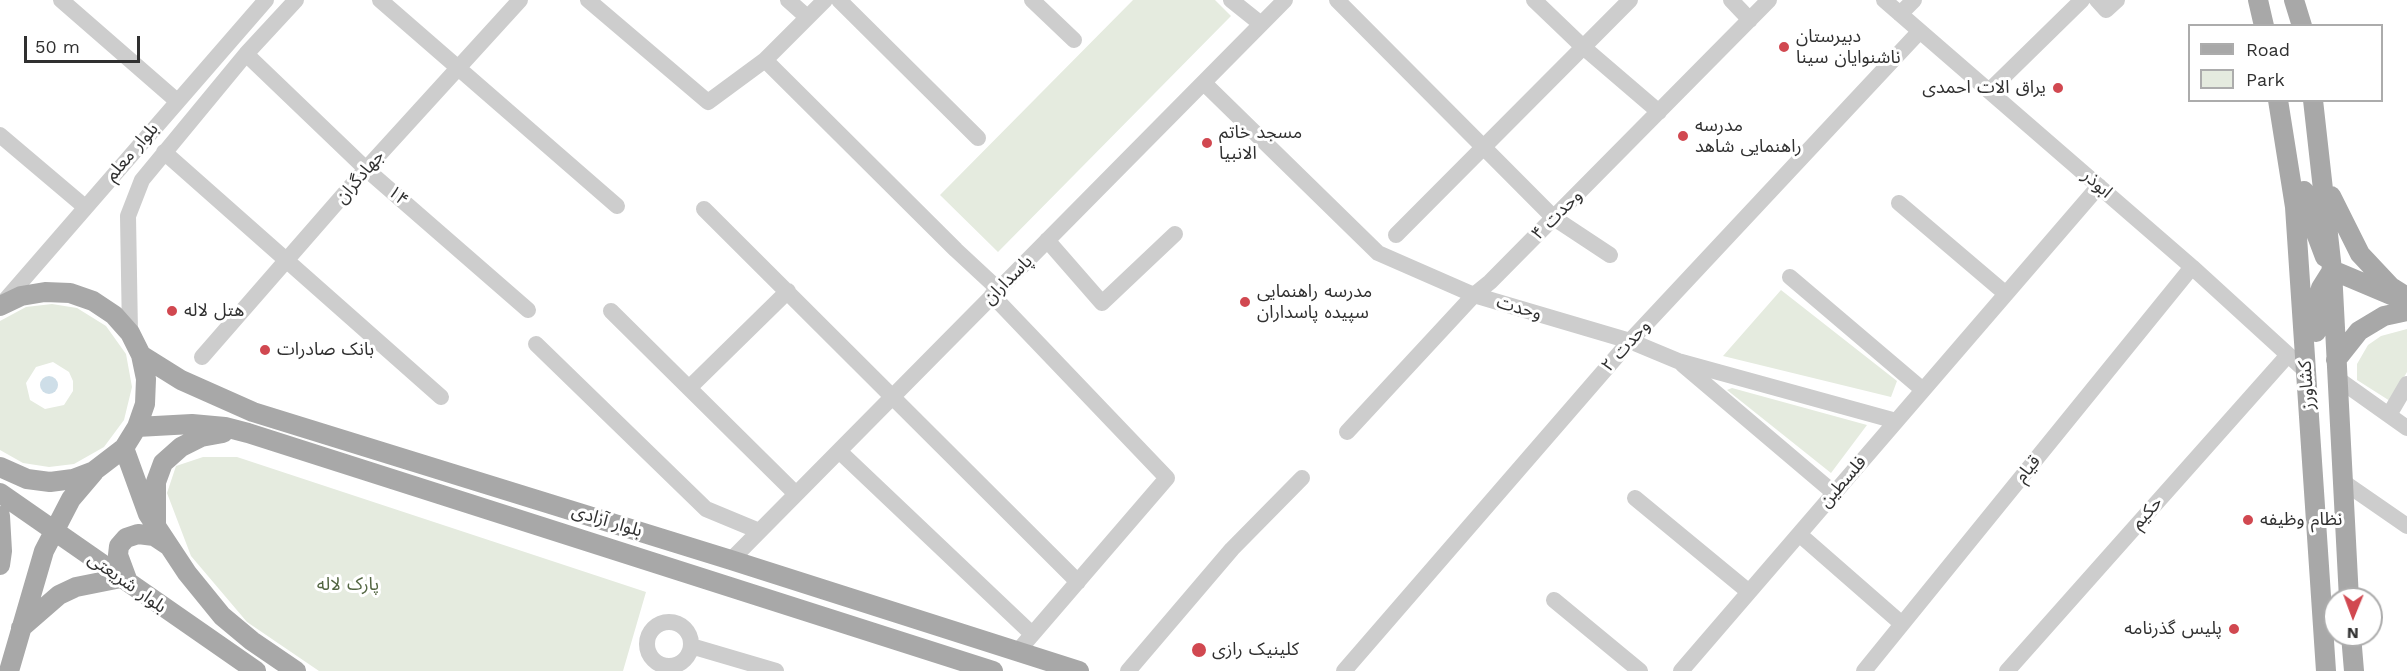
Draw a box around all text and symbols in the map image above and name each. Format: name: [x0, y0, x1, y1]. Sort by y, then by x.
scale bar: [27, 24, 142, 62]
legend: [2188, 24, 2383, 102]
place label: دبیرستان ناشنوایان سینا: [1796, 26, 1900, 68]
text: 50 m: [35, 36, 80, 57]
text: Road: [2246, 39, 2290, 60]
marker: دبیرستان ناشنوایان سینا: [1777, 40, 1791, 54]
text: Park: [2246, 69, 2285, 90]
place label: یراق الات احمدی: [1922, 77, 2046, 99]
marker: یراق الات احمدی: [2051, 81, 2065, 95]
place label: مدرسه راهنمایی شاهد: [1695, 115, 1802, 158]
street label: بلوار معلم: [101, 118, 163, 186]
place label: مسجد خاتم الانبیا: [1219, 122, 1302, 164]
marker: مدرسه راهنمایی شاهد: [1676, 129, 1690, 143]
marker: مسجد خاتم الانبیا: [1200, 136, 1214, 150]
street label: جهادگران: [331, 146, 389, 208]
street label: ابوذر: [2078, 165, 2116, 203]
street label: ۱۴: [383, 181, 413, 211]
street label: وحدت ۴: [1527, 185, 1587, 245]
street label: پاسداران: [979, 251, 1037, 309]
place label: مدرسه راهنمایی سپیده پاسداران: [1257, 281, 1372, 324]
street label: وحدت: [1494, 291, 1544, 325]
marker: مدرسه راهنمایی سپیده پاسداران: [1238, 295, 1252, 309]
place label: هتل لاله: [184, 300, 244, 322]
marker: هتل لاله: [165, 304, 179, 318]
street label: وحدت ۲: [1597, 316, 1655, 376]
place label: بانک صادرات: [277, 339, 374, 361]
marker: بانک صادرات: [258, 343, 272, 357]
street label: کشاورز: [2295, 360, 2319, 410]
street label: قیام: [2011, 451, 2045, 487]
street label: فلسطین: [1815, 452, 1871, 512]
street label: حکیم: [2127, 492, 2167, 534]
street label: بلوار آزادی: [569, 500, 645, 542]
place label: نظام وظیفه: [2260, 509, 2342, 531]
marker: نظام وظیفه: [2241, 513, 2255, 527]
street label: بلوار شریعتی: [83, 548, 171, 618]
park label: پارک لاله: [317, 574, 379, 596]
north arrow: [2323, 587, 2383, 647]
place label: پلیس گذرنامه: [2124, 618, 2222, 640]
marker: پلیس گذرنامه: [2227, 622, 2241, 636]
text: N: [2347, 624, 2359, 643]
place label: کلینیک رازی: [1212, 639, 1299, 661]
marker: کلینیک رازی: [1190, 641, 1208, 659]

